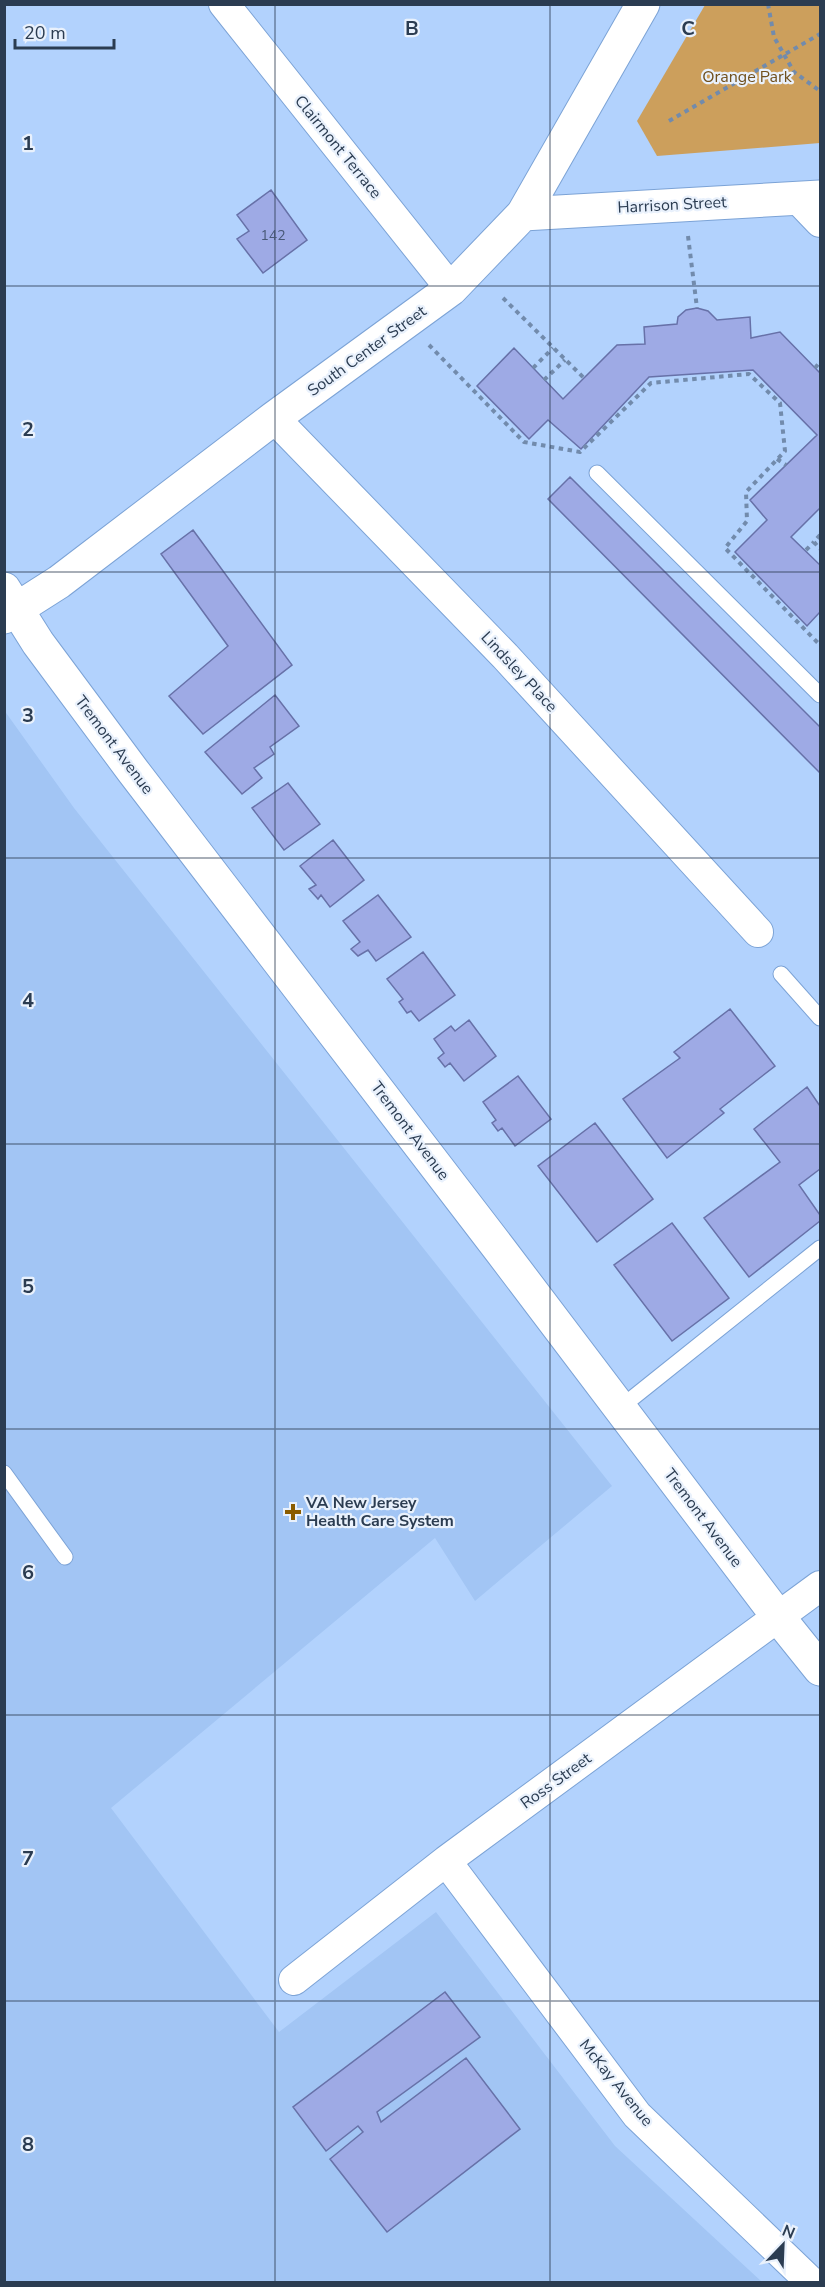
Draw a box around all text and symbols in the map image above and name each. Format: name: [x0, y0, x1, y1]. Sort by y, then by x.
scale bar: [15, 12, 114, 50]
text: B: [405, 15, 419, 42]
text: C: [681, 15, 695, 42]
text: 20 m: [24, 21, 66, 45]
park label: Orange Park: [702, 66, 793, 88]
street label: Clairmont Terrace: [289, 91, 387, 203]
text: 1: [22, 130, 34, 157]
street label: Harrison Street: [617, 191, 728, 219]
house number: 142: [260, 226, 286, 245]
street label: South Center Street: [303, 300, 431, 402]
text: 2: [22, 416, 34, 443]
street label: Lindsley Place: [476, 627, 562, 717]
street label: Tremont Avenue: [70, 691, 158, 799]
text: 3: [22, 702, 34, 729]
text: 4: [22, 987, 34, 1014]
street label: Tremont Avenue: [366, 1077, 454, 1185]
text: 5: [22, 1273, 34, 1300]
street label: Tremont Avenue: [659, 1464, 747, 1572]
place label: VA New Jersey Health Care System: [305, 1492, 454, 1532]
marker: VA New Jersey Health Care System: [284, 1503, 302, 1521]
text: 6: [22, 1559, 34, 1586]
street label: Ross Street: [516, 1748, 596, 1814]
text: 7: [22, 1845, 34, 1872]
street label: McKay Avenue: [574, 2035, 658, 2131]
text: 8: [22, 2131, 34, 2158]
north arrow: [753, 2215, 813, 2275]
text: N: [779, 2220, 798, 2245]

